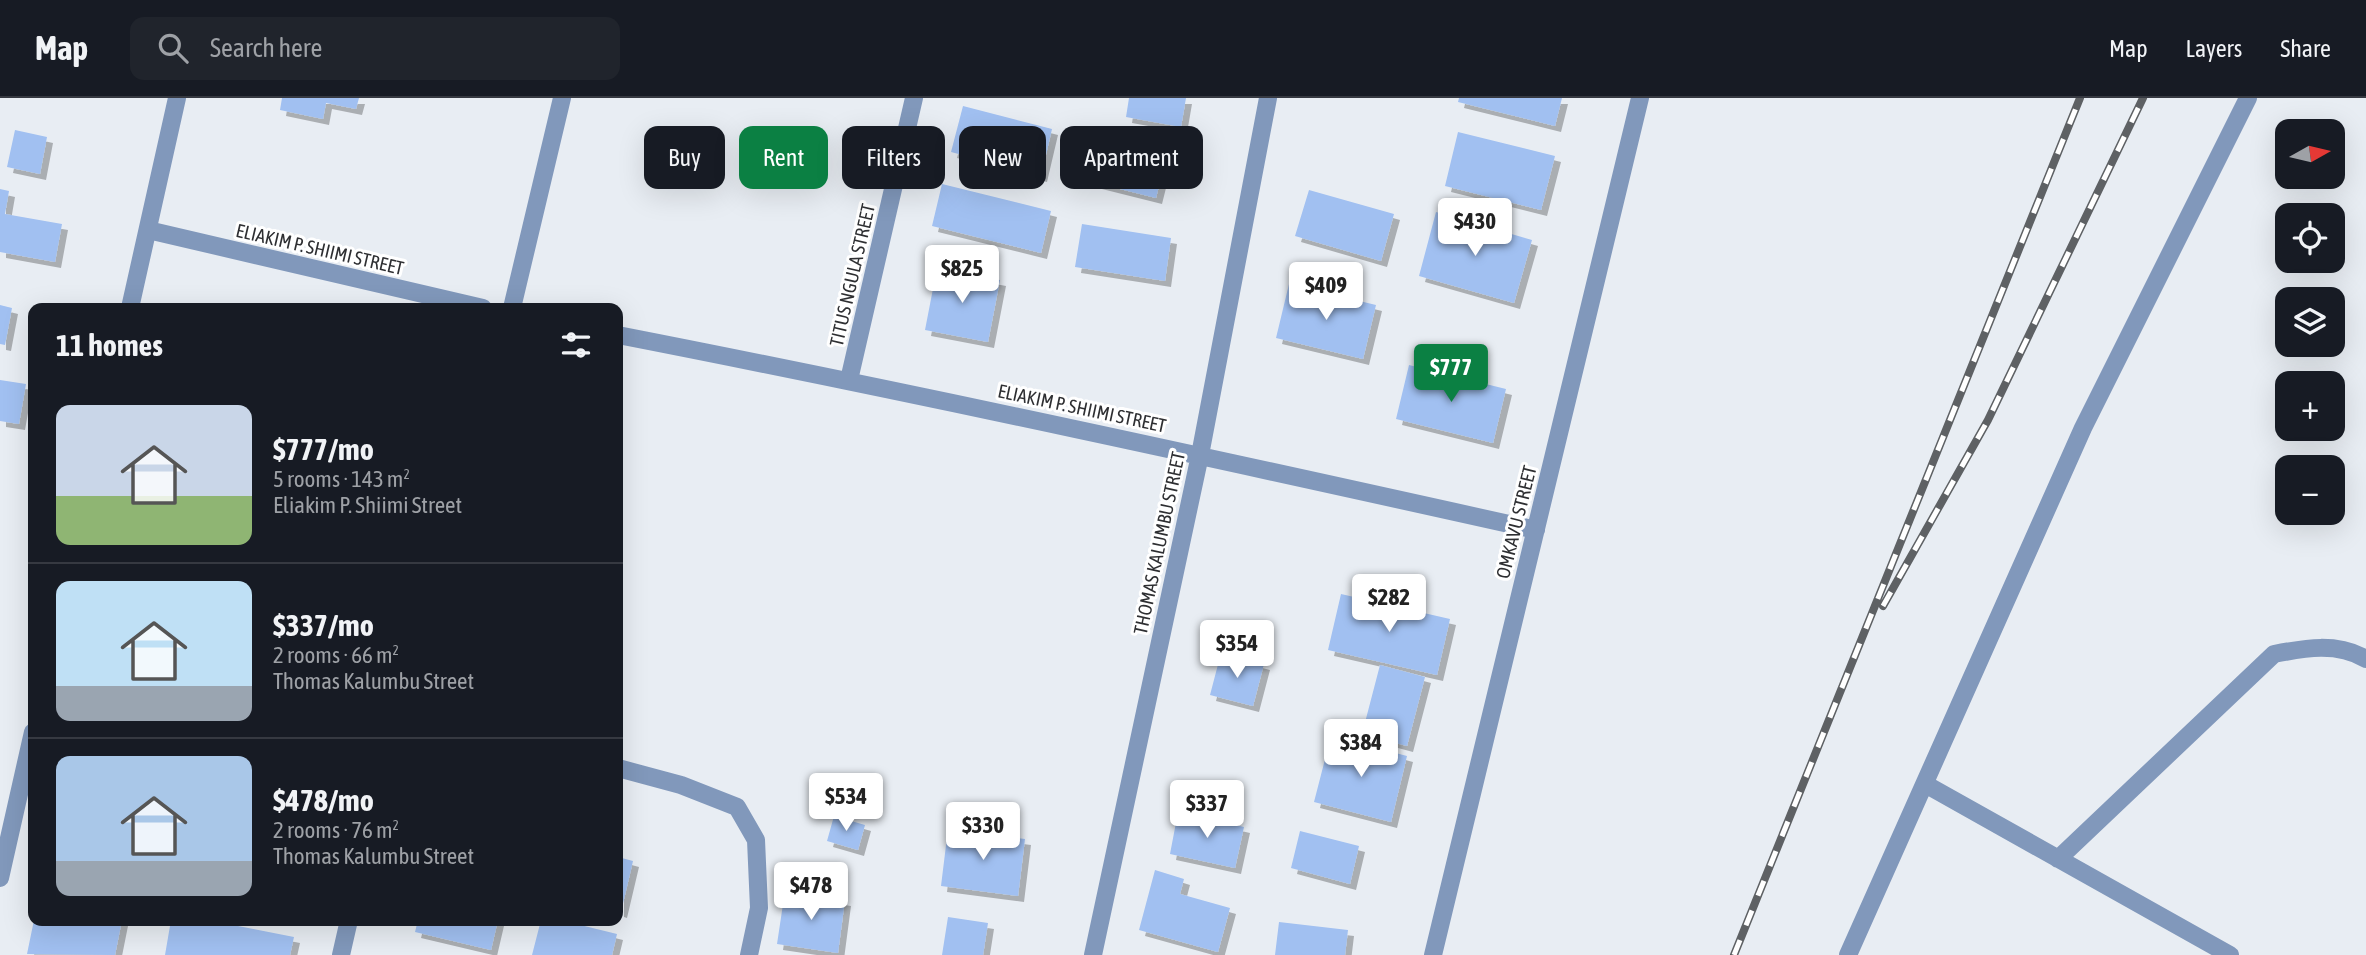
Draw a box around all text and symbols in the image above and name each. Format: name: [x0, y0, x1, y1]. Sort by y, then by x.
search box: [130, 17, 620, 80]
text: Map: [35, 29, 88, 67]
icon: search: [154, 29, 192, 67]
text: Search here: [210, 33, 322, 63]
text: Map: [2109, 35, 2148, 62]
text: Layers: [2186, 35, 2242, 62]
text: Share: [2280, 35, 2331, 62]
north arrow: [2275, 119, 2345, 189]
map controls: [2275, 119, 2345, 525]
chip: Buy: [644, 126, 725, 189]
chip: Rent: [739, 126, 828, 189]
chip: Filters: [842, 126, 945, 189]
chip: New: [959, 126, 1046, 189]
chip: Apartment: [1060, 126, 1203, 189]
pin: $430: [1434, 198, 1516, 258]
street label: TITUS NGULA STREET: [825, 201, 879, 348]
button: locate: [2275, 203, 2345, 273]
text: $430: [1454, 208, 1496, 234]
street label: ELIAKIM P. SHIIMI STREET: [234, 219, 407, 279]
pin: $825: [921, 246, 1003, 305]
text: $825: [941, 255, 983, 281]
pin: $409: [1285, 262, 1367, 322]
text: $409: [1305, 272, 1347, 298]
button: layers: [2275, 287, 2345, 357]
icon: filters: [557, 326, 595, 364]
text: 11 homes: [56, 328, 163, 362]
pin: $777: [1410, 344, 1492, 404]
text: $777: [1430, 354, 1472, 380]
button: +: [2275, 371, 2345, 441]
street label: ELIAKIM P. SHIIMI STREET: [996, 379, 1169, 437]
text: $777/mo: [273, 432, 374, 466]
icon: home: [112, 433, 196, 517]
street label: THOMAS KALUMBU STREET: [1129, 449, 1189, 636]
button: −: [2275, 455, 2345, 525]
street label: OMKAVU STREET: [1491, 463, 1541, 581]
text: 5 rooms · 143 m²: [273, 466, 410, 492]
text: Eliakim P. Shiimi Street: [273, 492, 462, 518]
pin: $282: [1348, 574, 1430, 634]
text: $282: [1368, 584, 1410, 610]
text: $337/mo: [273, 608, 374, 642]
icon: home: [112, 609, 196, 693]
pin: $354: [1196, 620, 1278, 680]
text: $354: [1216, 630, 1258, 656]
text: 2 rooms · 66 m²: [273, 642, 399, 668]
text: Thomas Kalumbu Street: [273, 668, 474, 694]
pin: $384: [1320, 720, 1402, 779]
text: $384: [1340, 729, 1382, 755]
pin: $534: [805, 774, 887, 833]
pin: $337: [1166, 780, 1248, 840]
text: $478/mo: [273, 783, 374, 817]
text: $534: [825, 783, 867, 809]
icon: home: [112, 784, 196, 868]
text: $337: [1186, 790, 1228, 816]
pin: $330: [942, 802, 1024, 862]
text: $330: [962, 812, 1004, 838]
text: 2 rooms · 76 m²: [273, 817, 399, 843]
text: Thomas Kalumbu Street: [273, 843, 474, 869]
pin: $478: [770, 862, 852, 922]
text: $478: [790, 872, 832, 898]

